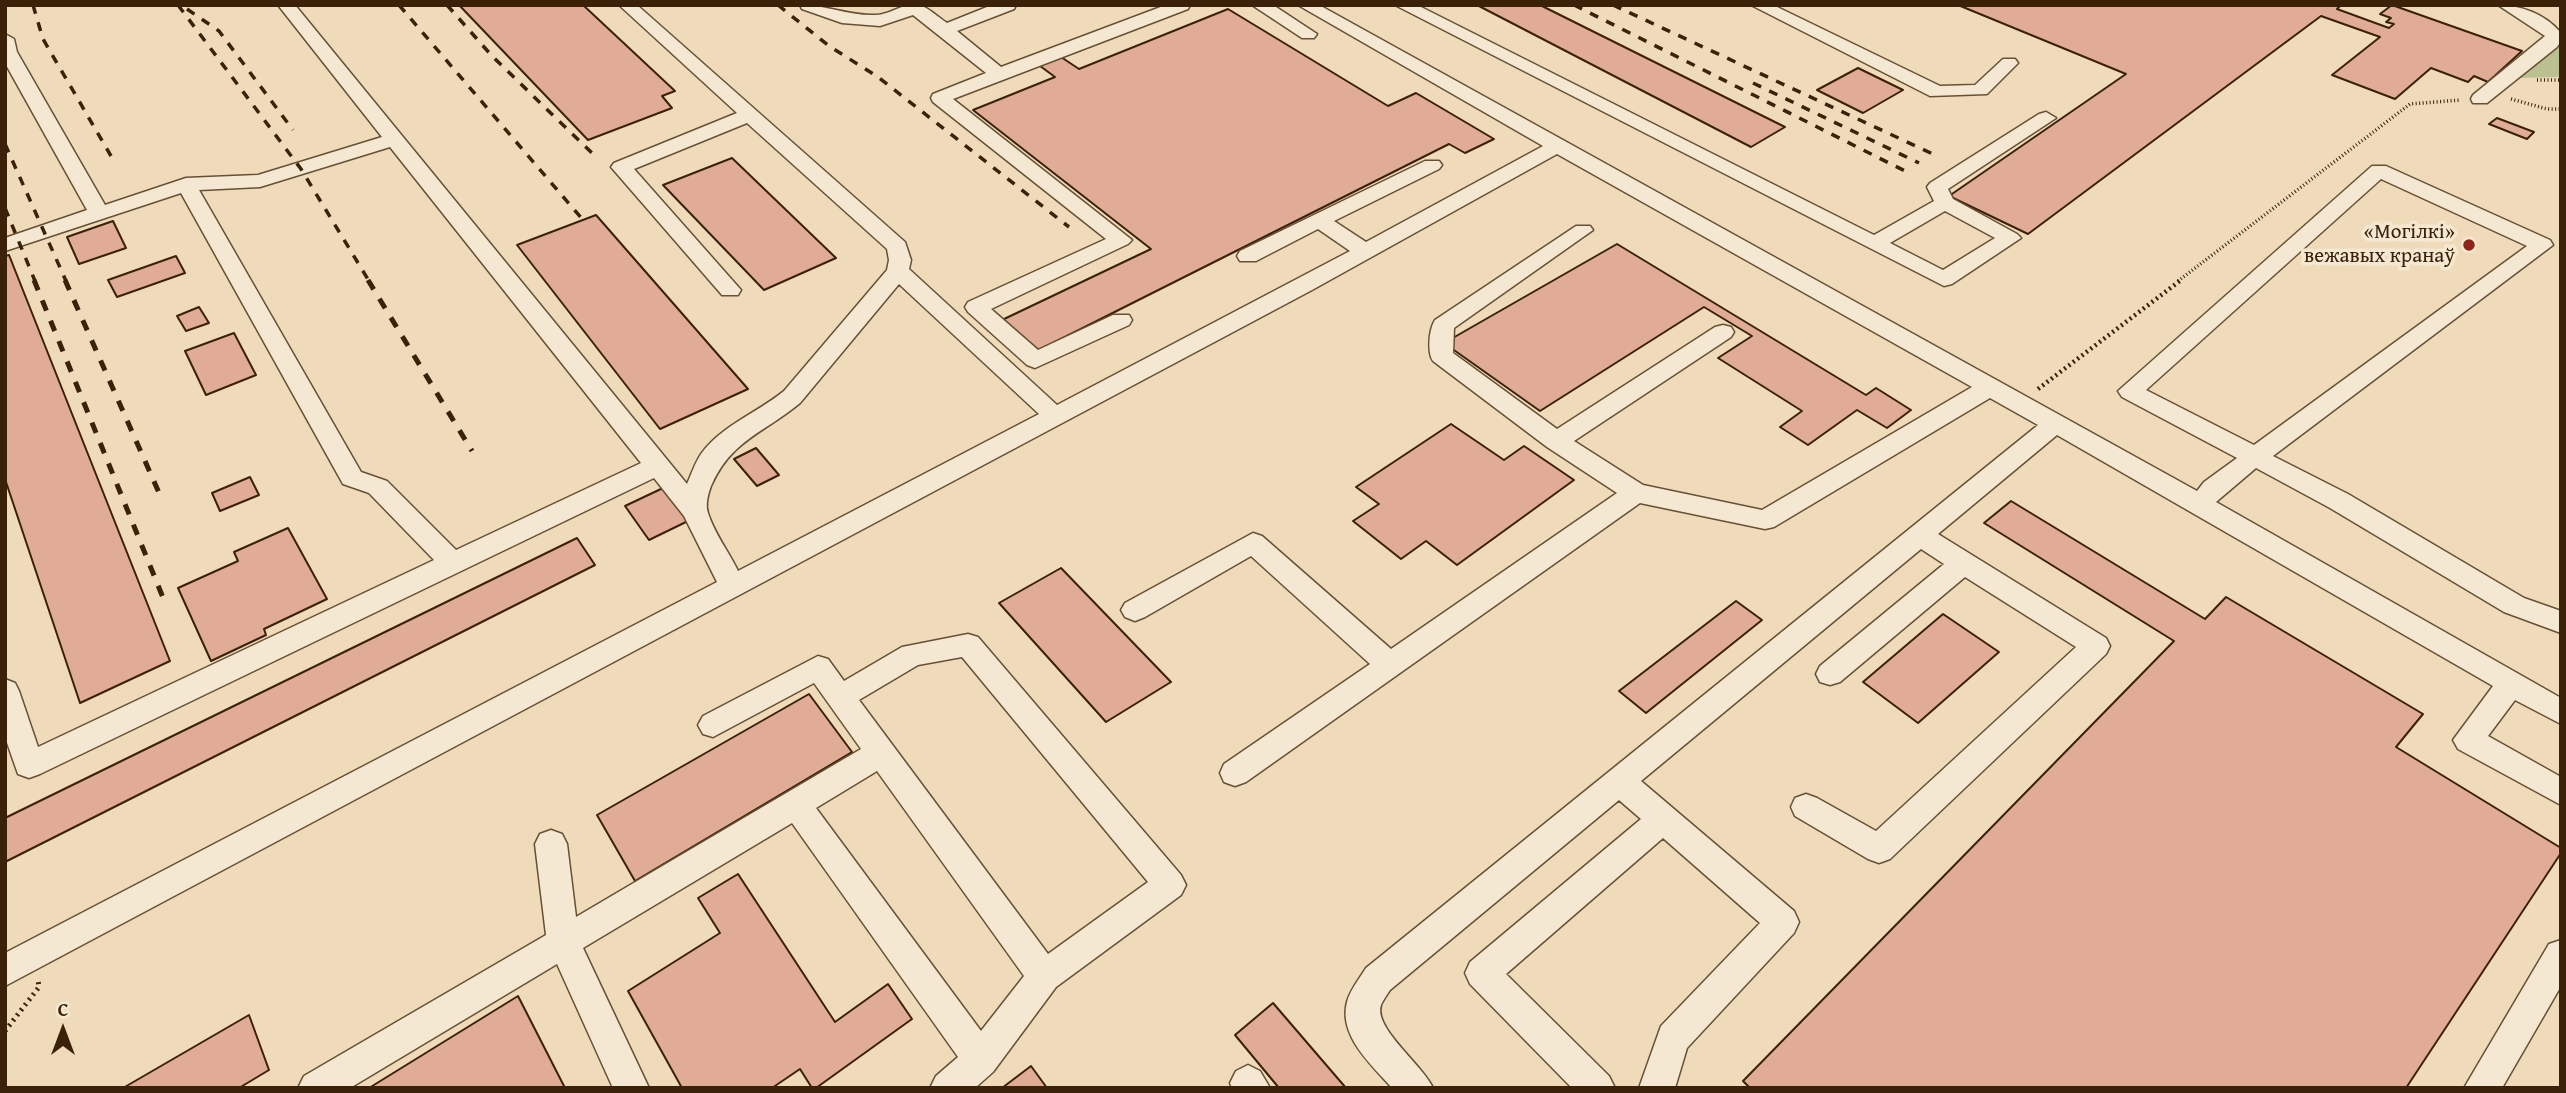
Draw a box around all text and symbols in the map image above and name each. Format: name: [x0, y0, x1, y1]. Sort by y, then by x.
place label: «Могілкі» вежавых кранаў: [2304, 220, 2455, 270]
marker: «Могілкі» вежавых кранаў: [2461, 237, 2477, 253]
north arrow: [28, 995, 98, 1065]
text: С: [58, 995, 68, 1023]

